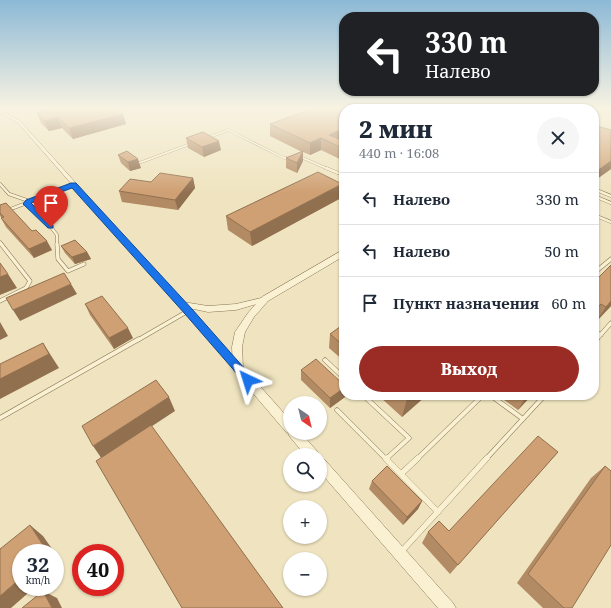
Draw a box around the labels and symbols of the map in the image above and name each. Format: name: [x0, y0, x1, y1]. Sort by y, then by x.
pin: [34, 186, 68, 227]
position arrow: [227, 359, 269, 401]
north arrow: [283, 396, 327, 440]
speed limit sign: 40: [72, 544, 124, 596]

